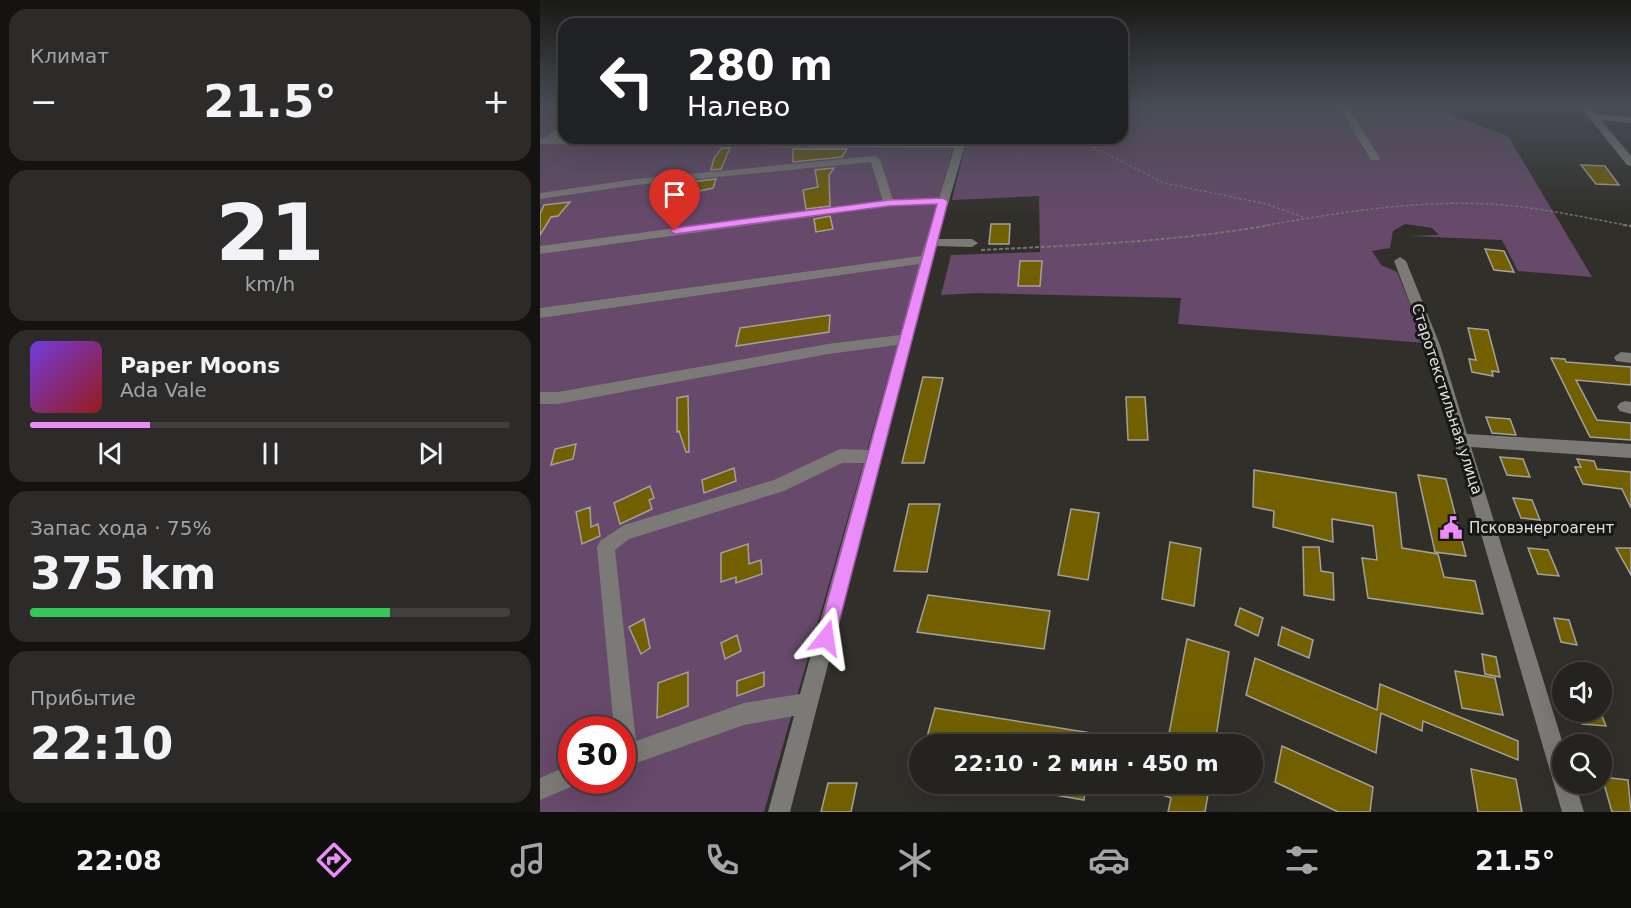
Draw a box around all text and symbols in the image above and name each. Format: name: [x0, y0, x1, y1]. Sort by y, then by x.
text: 280 m: [687, 41, 833, 90]
icon: left: [588, 42, 666, 120]
text: Климат: [30, 44, 109, 68]
text: 21.5°: [203, 75, 337, 128]
text: −: [30, 82, 58, 121]
text: +: [482, 82, 510, 121]
text: Налево: [687, 91, 790, 122]
pin: [649, 169, 700, 231]
icon: arrive: [658, 178, 691, 211]
text: 21: [216, 188, 324, 278]
text: km/h: [245, 272, 295, 296]
street label: Старотекстильная улица: [1408, 301, 1486, 497]
text: Paper Moons: [120, 353, 280, 378]
text: Ada Vale: [120, 378, 207, 402]
icon: previous: [94, 437, 127, 470]
icon: pause: [254, 437, 287, 470]
icon: next: [414, 437, 447, 470]
public building icon: Псковэнергоагент: [1438, 515, 1464, 541]
text: Запас хода · 75%: [30, 516, 211, 540]
place label: Псковэнергоагент: [1469, 519, 1615, 537]
text: 375 km: [30, 547, 216, 600]
position arrow: [794, 606, 858, 670]
map controls: [1552, 662, 1612, 794]
button: sound: [1552, 662, 1612, 722]
text: Прибытие: [30, 686, 136, 710]
speed limit sign: 30: [558, 716, 636, 794]
text: 22:10: [30, 717, 173, 770]
button: search: [1552, 734, 1612, 794]
text: 22:10 · 2 мин · 450 m: [953, 751, 1219, 776]
icon: directions: [313, 839, 355, 881]
icon: music: [507, 839, 549, 881]
icon: phone: [701, 839, 743, 881]
icon: climate: [894, 839, 936, 881]
icon: car: [1088, 839, 1130, 881]
icon: filters: [1281, 839, 1323, 881]
text: 22:08: [76, 845, 162, 876]
text: 21.5°: [1475, 845, 1555, 876]

